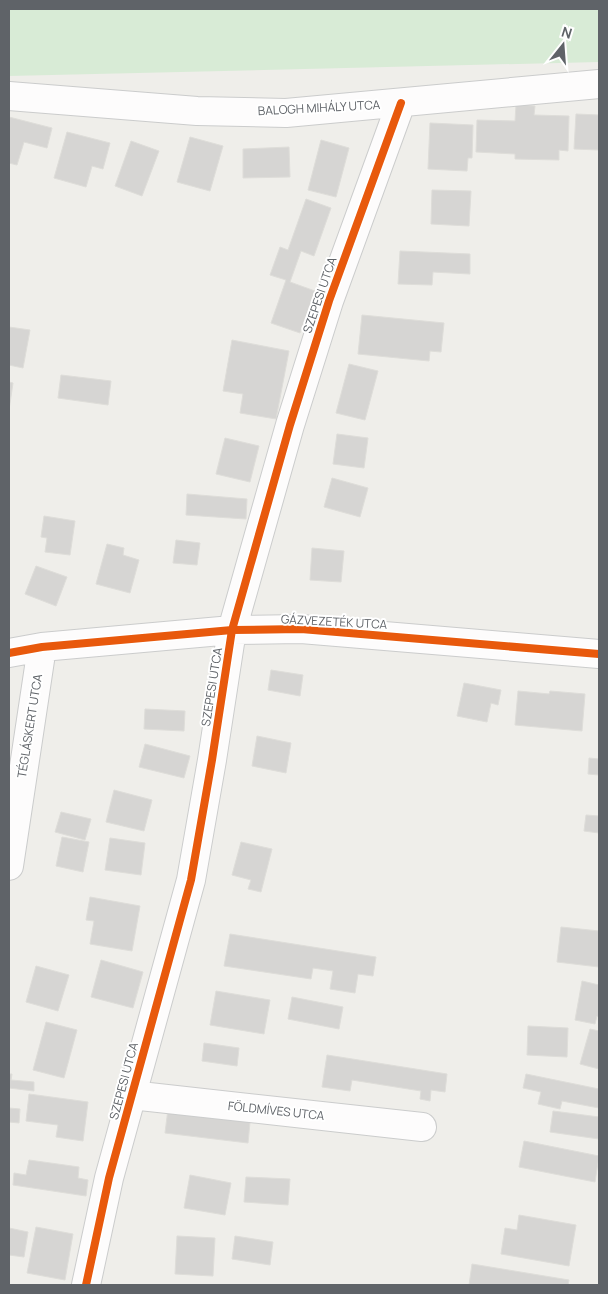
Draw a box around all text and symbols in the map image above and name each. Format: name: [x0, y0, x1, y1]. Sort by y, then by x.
north arrow: [538, 20, 588, 70]
text: N: [559, 22, 575, 43]
street label: BALOGH MIHÁLY UTCA: [257, 96, 381, 119]
street label: SZEPESI UTCA: [299, 254, 341, 335]
street label: GÁZVEZETÉK UTCA: [281, 610, 388, 633]
street label: SZEPESI UTCA: [197, 646, 226, 728]
street label: TÉGLÁSKERT UTCA: [13, 672, 46, 779]
street label: SZEPESI UTCA: [105, 1040, 142, 1121]
street label: FÖLDMÍVES UTCA: [227, 1097, 326, 1124]

